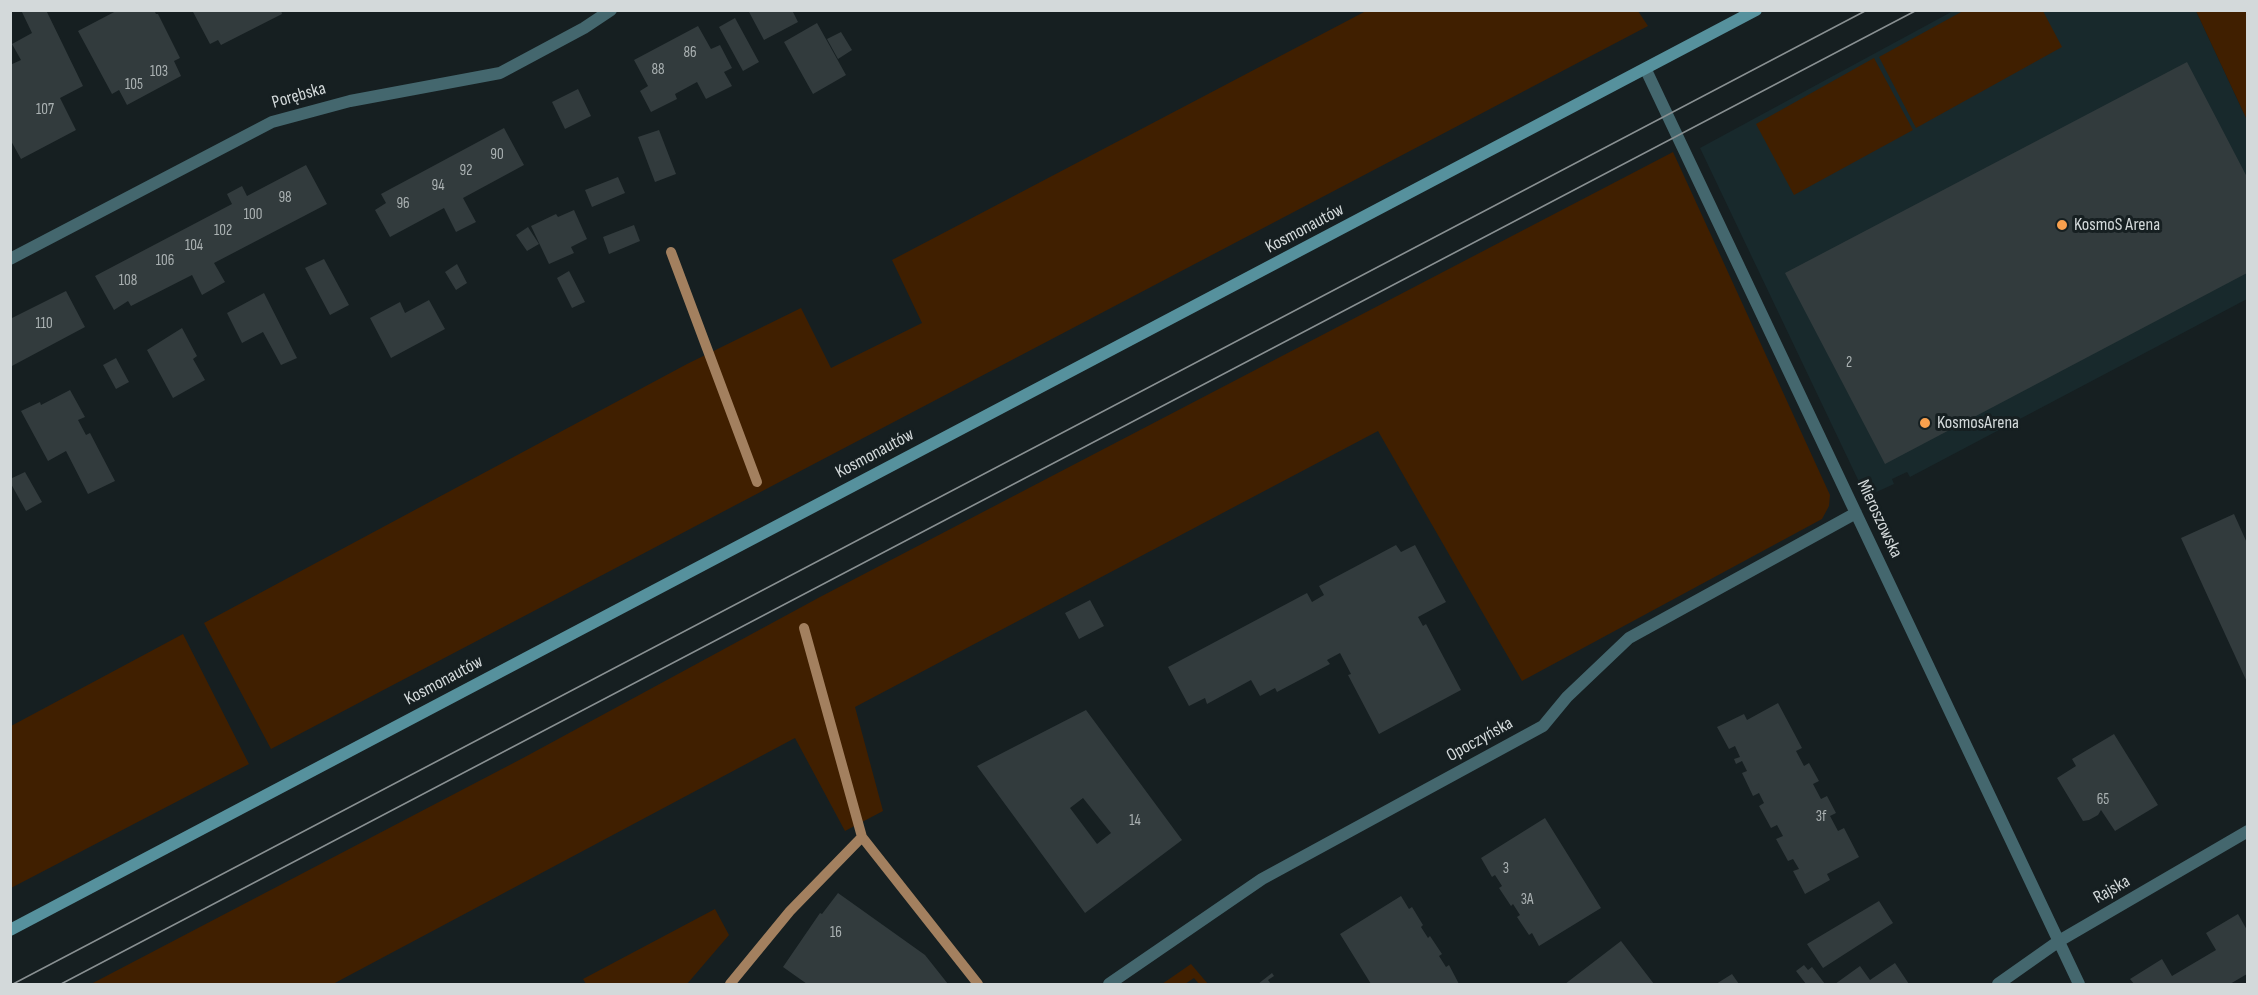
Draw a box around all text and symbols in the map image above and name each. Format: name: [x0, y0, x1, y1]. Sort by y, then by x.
house number: 86: [683, 44, 697, 62]
house number: 88: [651, 61, 665, 79]
house number: 103: [150, 63, 168, 81]
house number: 105: [125, 76, 143, 94]
street label: Porębska: [270, 78, 328, 114]
house number: 107: [36, 101, 54, 119]
house number: 90: [490, 146, 504, 164]
house number: 92: [460, 162, 472, 180]
house number: 94: [432, 177, 444, 195]
house number: 98: [278, 189, 292, 207]
house number: 96: [396, 195, 410, 213]
street label: Kosmonautów: [1262, 199, 1348, 259]
house number: 100: [244, 206, 262, 224]
place label: KosmoS Arena: [2074, 214, 2160, 236]
marker: KosmoS Arena: [2055, 218, 2069, 232]
house number: 102: [214, 222, 232, 240]
house number: 104: [185, 237, 203, 255]
house number: 106: [156, 252, 174, 270]
house number: 108: [119, 272, 137, 290]
house number: 110: [35, 315, 53, 333]
house number: 2: [1846, 354, 1852, 372]
place label: KosmosArena: [1937, 412, 2019, 434]
marker: KosmosArena: [1918, 416, 1932, 430]
street label: Kosmonautów: [832, 424, 918, 484]
street label: Mieroszowska: [1851, 476, 1907, 562]
street label: Kosmonautów: [401, 651, 487, 711]
street label: Opoczyńska: [1443, 713, 1517, 767]
house number: 65: [2097, 791, 2109, 809]
house number: 3f: [1816, 808, 1826, 826]
house number: 14: [1129, 812, 1141, 830]
house number: 3: [1503, 860, 1509, 878]
street label: Rajska: [2090, 871, 2134, 909]
house number: 3A: [1521, 891, 1533, 909]
house number: 16: [830, 924, 842, 942]

